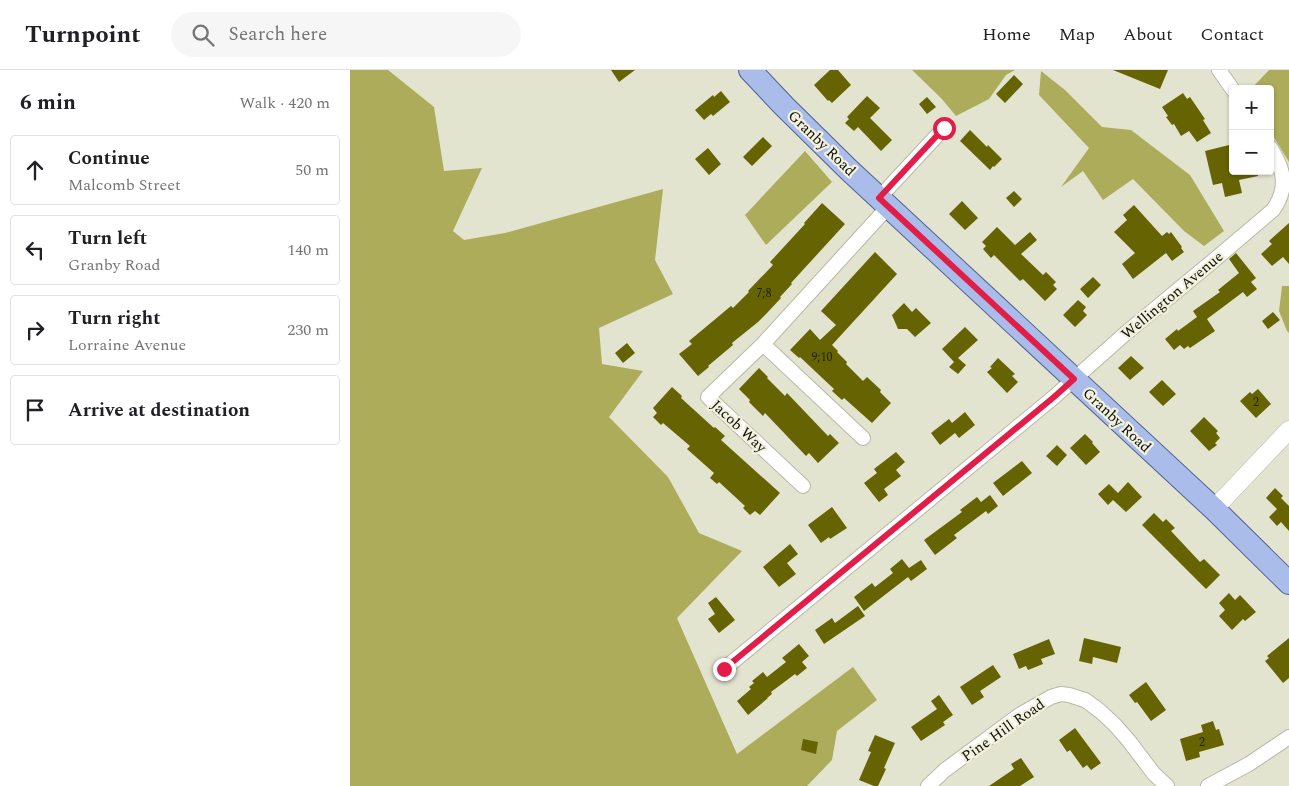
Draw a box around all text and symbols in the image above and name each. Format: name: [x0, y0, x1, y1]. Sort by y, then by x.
search box: [171, 12, 521, 57]
text: Turnpoint: [25, 17, 141, 53]
text: Search here: [229, 20, 327, 49]
icon: search: [189, 21, 217, 49]
text: Home: [982, 21, 1031, 48]
text: Map: [1059, 21, 1095, 48]
text: About: [1123, 21, 1173, 48]
text: Contact: [1201, 21, 1264, 48]
map controls: [1229, 85, 1274, 175]
button: +: [1229, 85, 1274, 130]
text: 6 min: [20, 87, 76, 119]
text: Walk · 420 m: [239, 91, 330, 115]
street label: Granby Road: [782, 105, 861, 182]
route start: [933, 117, 956, 140]
button: −: [1229, 130, 1274, 175]
text: Continue: [68, 144, 150, 173]
icon: ahead: [21, 156, 49, 184]
text: 50 m: [295, 158, 329, 182]
text: Malcomb Street: [68, 173, 181, 197]
text: Turn left: [68, 224, 147, 253]
icon: left: [21, 236, 49, 264]
text: 140 m: [287, 238, 329, 262]
street label: Wellington Avenue: [1116, 246, 1229, 345]
text: Granby Road: [68, 253, 160, 277]
house number: 7;8: [756, 284, 772, 303]
text: Turn right: [68, 304, 161, 333]
icon: right: [21, 316, 49, 344]
text: 230 m: [287, 318, 329, 342]
text: Lorraine Avenue: [68, 333, 186, 357]
house number: 9;10: [811, 348, 833, 367]
street label: Granby Road: [1077, 382, 1156, 458]
house number: 2: [1253, 393, 1259, 412]
street label: Jacob Way: [706, 394, 772, 459]
icon: arrive: [21, 396, 49, 424]
text: Arrive at destination: [68, 396, 250, 425]
route end: [713, 658, 736, 681]
street label: Pine Hill Road: [957, 693, 1050, 768]
house number: 2: [1199, 733, 1205, 752]

